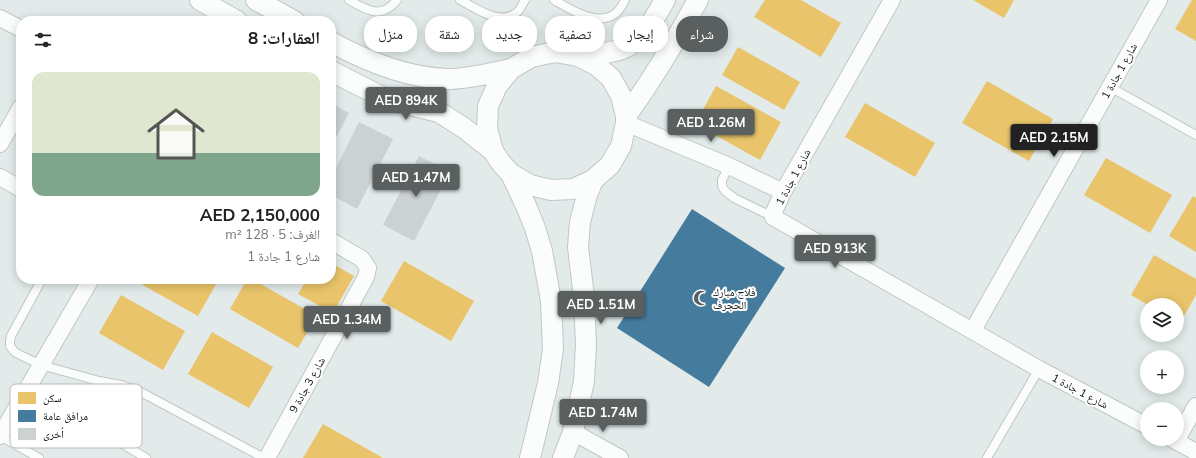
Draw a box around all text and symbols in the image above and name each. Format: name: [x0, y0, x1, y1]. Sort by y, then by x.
chip: منزل: [364, 16, 417, 52]
chip: شقة: [425, 16, 474, 52]
chip: جديد: [482, 16, 537, 52]
chip: تصفية: [545, 16, 605, 52]
chip: إيجار: [613, 16, 668, 52]
chip: شراء: [676, 16, 728, 52]
text: العقارات: 8: [248, 27, 320, 48]
icon: filters: [32, 29, 54, 51]
street label: شارع 1 جادة 1: [1098, 41, 1140, 101]
pin: AED 894K: [365, 87, 447, 121]
text: AED 894K: [374, 92, 438, 108]
icon: home: [140, 98, 212, 170]
pin: AED 1.26M: [665, 109, 757, 143]
text: AED 1.26M: [677, 114, 745, 130]
pin: AED 2.15M: [1008, 124, 1100, 158]
text: AED 2.15M: [1020, 129, 1088, 145]
street label: شارع 1 جادة 1: [772, 147, 814, 207]
pin: AED 1.47M: [370, 164, 462, 198]
text: AED 1.47M: [382, 169, 450, 185]
text: AED 2,150,000: [200, 204, 320, 225]
text: الغرف: 5 · 128 m²: [225, 226, 320, 242]
pin: AED 913K: [794, 235, 876, 269]
text: AED 913K: [803, 240, 867, 256]
text: شارع 1 جادة 1: [247, 248, 320, 264]
place label: فلاح مبارك الحجرف: [713, 285, 756, 312]
mosque icon: فلاح مبارك الحجرف: [692, 289, 710, 307]
pin: AED 1.51M: [555, 291, 647, 325]
text: AED 1.51M: [567, 296, 635, 312]
map controls: [1140, 298, 1184, 446]
button: layers: [1140, 298, 1184, 342]
pin: AED 1.34M: [301, 306, 393, 340]
text: AED 1.34M: [313, 311, 381, 327]
button: +: [1140, 350, 1184, 394]
street label: شارع 3 جادة 9: [286, 355, 328, 415]
street label: شارع 1 جادة 1: [1050, 370, 1110, 412]
legend: [10, 384, 142, 448]
text: سكن: [43, 391, 62, 405]
pin: AED 1.74M: [557, 399, 649, 433]
button: −: [1140, 402, 1184, 446]
text: AED 1.74M: [569, 404, 637, 420]
text: مرافق عامة: [43, 409, 88, 423]
text: أخرى: [43, 427, 64, 441]

